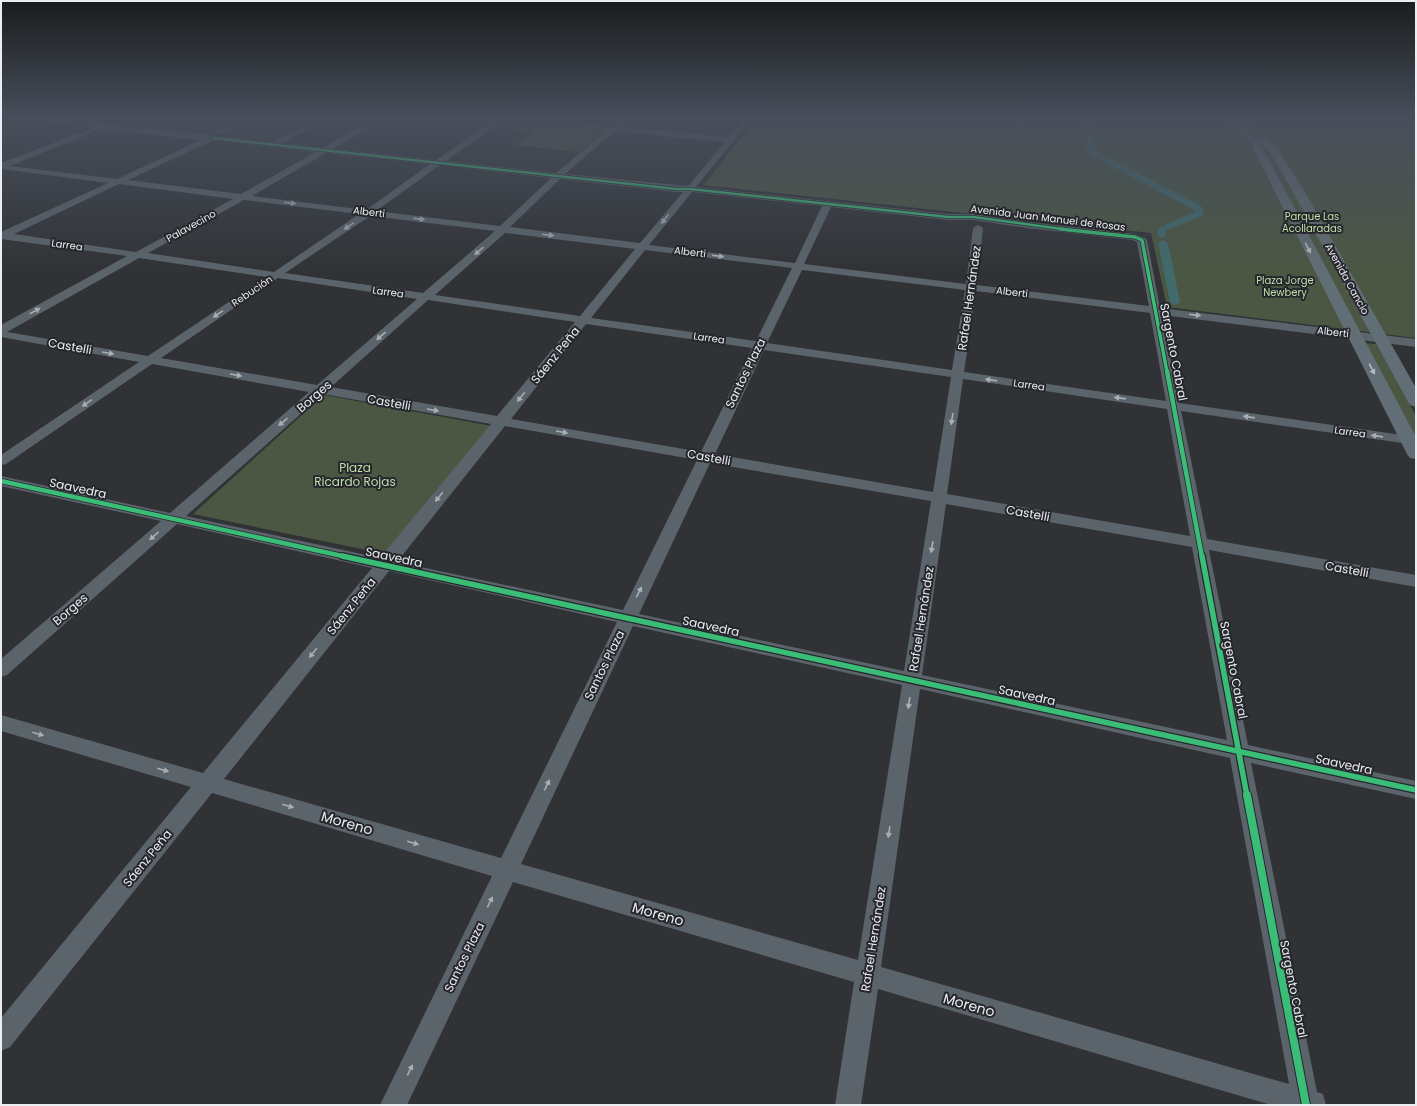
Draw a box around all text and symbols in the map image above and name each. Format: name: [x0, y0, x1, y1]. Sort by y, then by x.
one-way arrow: [284, 199, 296, 206]
street label: Avenida Juan Manuel de Rosas: [970, 201, 1126, 235]
street label: Alberti: [352, 203, 386, 221]
street label: Palavecino: [163, 206, 219, 246]
park label: Parque Las Acollaradas: [1282, 209, 1342, 236]
one-way arrow: [661, 214, 669, 225]
one-way arrow: [413, 216, 425, 222]
one-way arrow: [343, 222, 354, 230]
one-way arrow: [542, 232, 554, 238]
street label: Larrea: [50, 235, 84, 255]
street label: Avenida Cancio: [1321, 241, 1373, 317]
one-way arrow: [1305, 242, 1312, 254]
street label: Alberti: [673, 243, 707, 261]
street label: Rafael Hernández: [953, 244, 985, 352]
one-way arrow: [473, 246, 484, 255]
one-way arrow: [712, 253, 725, 259]
street label: Rebución: [228, 272, 276, 310]
park label: Plaza Jorge Newbery: [1256, 273, 1314, 300]
street label: Larrea: [371, 282, 405, 302]
street label: Alberti: [995, 283, 1029, 301]
street label: Sargento Cabral: [1156, 302, 1192, 402]
one-way arrow: [29, 308, 41, 315]
one-way arrow: [213, 310, 223, 318]
one-way arrow: [1189, 312, 1201, 318]
street label: Sáenz Peña: [527, 323, 583, 387]
street label: Alberti: [1316, 323, 1350, 341]
street label: Larrea: [692, 328, 726, 348]
one-way arrow: [376, 332, 386, 341]
street label: Castelli: [47, 334, 93, 358]
street label: Santos Plaza: [721, 335, 769, 411]
one-way arrow: [102, 350, 114, 356]
one-way arrow: [1368, 364, 1375, 375]
one-way arrow: [230, 372, 243, 378]
street label: Larrea: [1012, 375, 1046, 395]
street label: Borges: [293, 376, 335, 416]
one-way arrow: [985, 377, 998, 383]
street label: Castelli: [366, 390, 412, 414]
one-way arrow: [517, 391, 526, 402]
one-way arrow: [1114, 395, 1126, 401]
one-way arrow: [82, 399, 92, 407]
one-way arrow: [427, 407, 440, 413]
one-way arrow: [949, 413, 955, 425]
one-way arrow: [1243, 414, 1255, 420]
one-way arrow: [278, 418, 288, 427]
street label: Larrea: [1333, 422, 1367, 442]
one-way arrow: [555, 429, 568, 435]
one-way arrow: [1371, 433, 1383, 439]
street label: Castelli: [686, 445, 732, 469]
park label: Plaza Ricardo Rojas: [314, 459, 396, 490]
street label: Saavedra: [48, 474, 108, 502]
one-way arrow: [435, 492, 444, 503]
street label: Castelli: [1005, 501, 1051, 525]
one-way arrow: [149, 531, 159, 540]
one-way arrow: [929, 541, 935, 553]
street label: Saavedra: [364, 543, 424, 571]
street label: Castelli: [1324, 557, 1370, 581]
street label: Rafael Hernández: [904, 565, 938, 673]
street label: Sáenz Peña: [323, 574, 379, 638]
one-way arrow: [636, 587, 642, 598]
street label: Borges: [49, 589, 91, 629]
street label: Saavedra: [681, 612, 741, 640]
street label: Sargento Cabral: [1216, 620, 1252, 720]
street label: Santos Plaza: [580, 627, 628, 703]
one-way arrow: [309, 647, 318, 658]
street label: Saavedra: [997, 681, 1057, 709]
one-way arrow: [906, 697, 912, 710]
one-way arrow: [33, 731, 45, 737]
street label: Saavedra: [1314, 750, 1374, 778]
one-way arrow: [158, 767, 170, 773]
one-way arrow: [544, 779, 550, 791]
one-way arrow: [283, 803, 295, 809]
street label: Moreno: [319, 806, 375, 840]
street label: Sáenz Peña: [119, 826, 175, 890]
one-way arrow: [886, 826, 892, 838]
one-way arrow: [407, 840, 419, 846]
street label: Rafael Hernández: [856, 885, 890, 993]
one-way arrow: [487, 897, 493, 908]
street label: Moreno: [630, 897, 686, 931]
street label: Santos Plaza: [440, 919, 488, 995]
street label: Sargento Cabral: [1276, 939, 1312, 1039]
street label: Moreno: [941, 988, 997, 1022]
one-way arrow: [406, 1064, 413, 1076]

